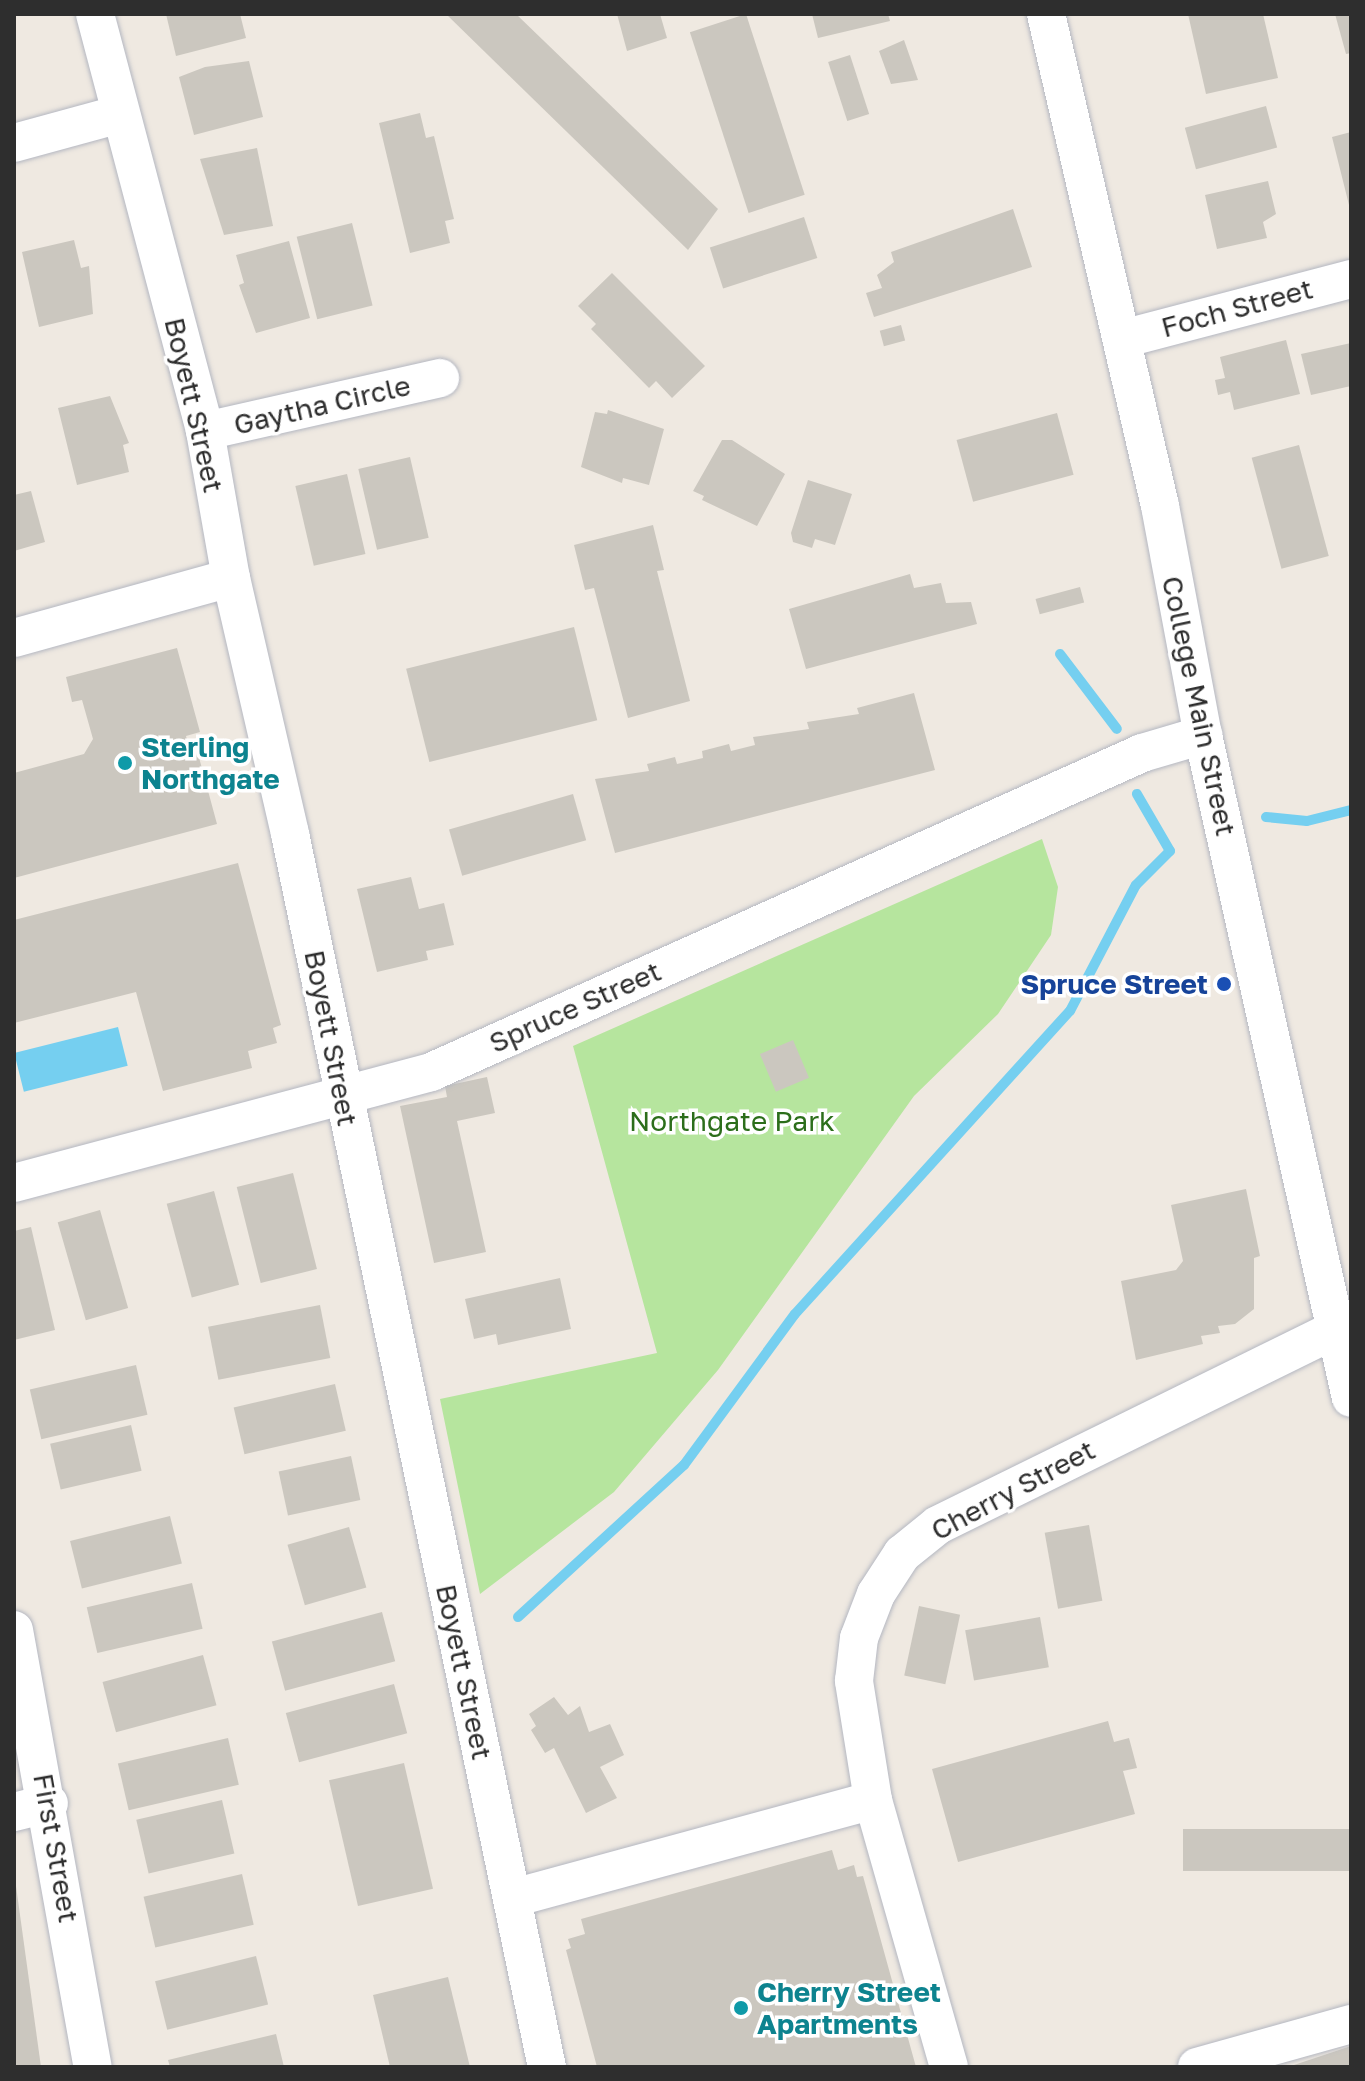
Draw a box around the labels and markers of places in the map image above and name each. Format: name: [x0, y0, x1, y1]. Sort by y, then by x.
place label: Sterling Northgate: [141, 730, 280, 796]
marker: Sterling Northgate: [116, 754, 134, 772]
place label: Spruce Street: [1021, 967, 1208, 1001]
marker: Spruce Street: [1215, 975, 1233, 993]
place label: Cherry Street Apartments: [757, 1975, 941, 2041]
marker: Cherry Street Apartments: [732, 1999, 750, 2017]

